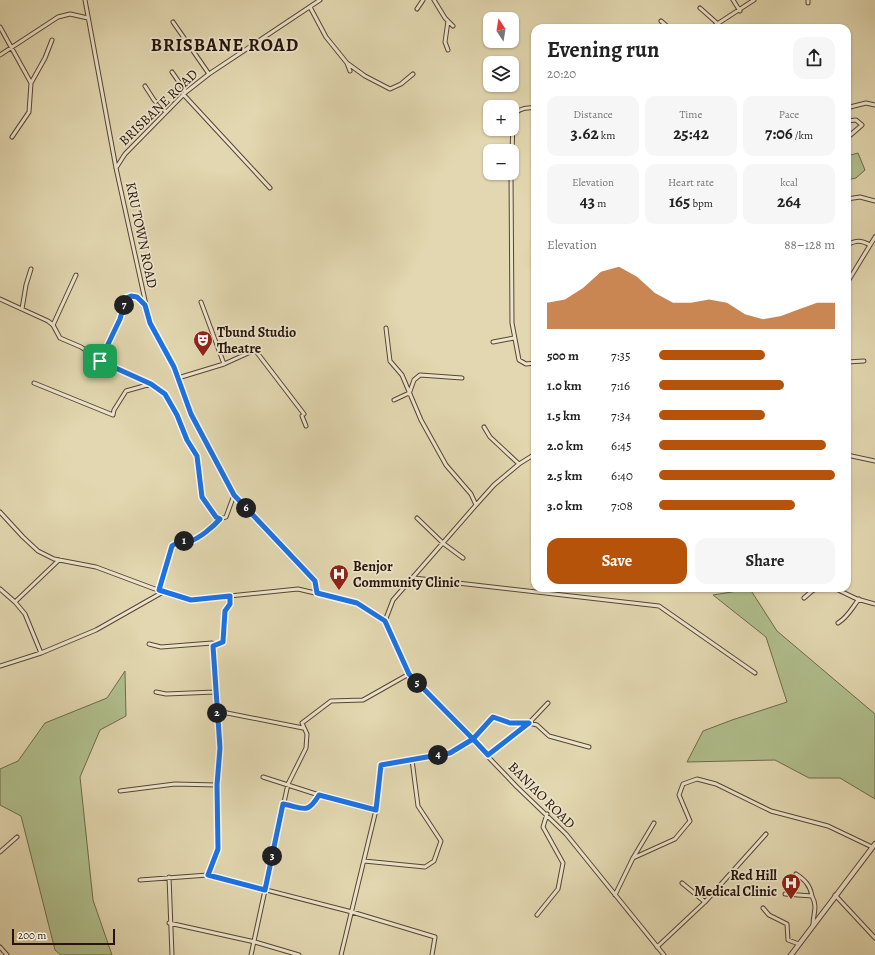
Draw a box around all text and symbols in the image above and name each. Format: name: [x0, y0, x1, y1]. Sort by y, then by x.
north arrow: [483, 12, 519, 48]
map controls: [483, 12, 519, 180]
district label: BRISBANE ROAD: [151, 33, 299, 57]
text: Evening run: [547, 35, 659, 65]
button: share: [793, 37, 835, 79]
button: layers: [483, 56, 519, 92]
street label: BRISBANE ROAD: [115, 65, 202, 150]
text: 20:20: [547, 65, 576, 82]
button: +: [483, 100, 519, 136]
text: Distance: [573, 107, 613, 122]
text: Time: [680, 107, 702, 122]
text: Pace: [779, 107, 799, 122]
text: 3.62: [571, 122, 599, 145]
text: 25:42: [673, 122, 709, 145]
text: 7:06: [765, 122, 793, 145]
text: km: [599, 128, 615, 143]
text: /km: [793, 128, 813, 143]
button: −: [483, 144, 519, 180]
text: Elevation: [572, 175, 614, 190]
text: Heart rate: [668, 175, 714, 190]
text: kcal: [780, 175, 798, 190]
street label: KRU TOWN ROAD: [121, 180, 162, 290]
text: 43: [580, 190, 595, 213]
text: 165: [669, 190, 690, 213]
text: 264: [777, 190, 801, 213]
text: m: [595, 196, 606, 211]
text: bpm: [690, 196, 713, 211]
text: Elevation: [547, 236, 597, 253]
text: 88–128 m: [784, 236, 835, 253]
pin: 7: [114, 295, 134, 315]
text: 7: [122, 297, 126, 312]
place label: Tbund Studio Theatre: [217, 323, 296, 358]
theatre icon: Tbund Studio Theatre: [192, 329, 214, 357]
pin: [83, 344, 117, 378]
text: 500 m: [547, 347, 579, 364]
text: 7:35: [611, 347, 631, 364]
icon: arrive: [89, 350, 111, 372]
text: 1.0 km: [547, 377, 582, 394]
text: 7:16: [611, 377, 630, 394]
text: 1.5 km: [547, 407, 581, 424]
text: 7:34: [611, 407, 631, 424]
text: 2.0 km: [547, 437, 583, 454]
text: 6:45: [611, 437, 632, 454]
text: 2.5 km: [547, 467, 582, 484]
text: 6:40: [611, 467, 633, 484]
text: 3.0 km: [547, 497, 583, 514]
text: 7:08: [611, 497, 633, 514]
pin: 6: [236, 498, 256, 518]
text: 6: [243, 500, 249, 515]
pin: 1: [174, 531, 194, 551]
text: 1: [182, 533, 186, 548]
button: Save: [547, 538, 687, 584]
button: Share: [695, 538, 835, 584]
place label: Benjor Community Clinic: [353, 557, 460, 592]
hospital icon: Benjor Community Clinic: [328, 563, 350, 591]
pin: 5: [407, 673, 427, 693]
text: 5: [415, 675, 419, 690]
pin: 2: [207, 703, 227, 723]
text: 2: [214, 705, 220, 720]
pin: 4: [428, 745, 448, 765]
text: 4: [435, 747, 441, 762]
street label: BANJAO ROAD: [504, 758, 579, 833]
pin: 3: [262, 846, 282, 866]
text: 3: [270, 848, 274, 863]
place label: Red Hill Medical Clinic: [694, 866, 777, 901]
hospital icon: Red Hill Medical Clinic: [780, 872, 802, 900]
scale bar: [12, 927, 115, 946]
text: 200 m: [18, 928, 46, 943]

